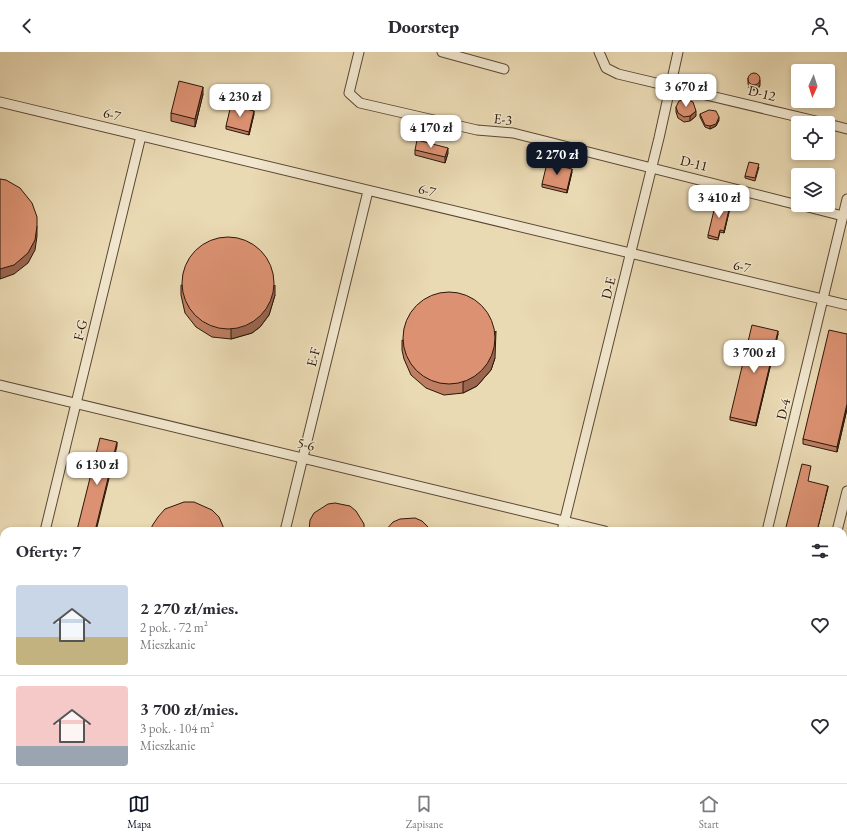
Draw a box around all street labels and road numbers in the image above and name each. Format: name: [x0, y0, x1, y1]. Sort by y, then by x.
street label: D-12: [746, 81, 778, 105]
street label: 6-7: [101, 103, 123, 125]
street label: E-3: [493, 109, 513, 129]
street label: D-11: [678, 151, 710, 175]
street label: 6-7: [416, 179, 438, 201]
street label: 6-7: [732, 255, 753, 277]
street label: D-E: [597, 275, 619, 301]
street label: F-G: [69, 318, 91, 342]
street label: E-F: [302, 346, 324, 368]
street label: D-4: [772, 396, 794, 421]
street label: 5-6: [295, 433, 317, 455]

